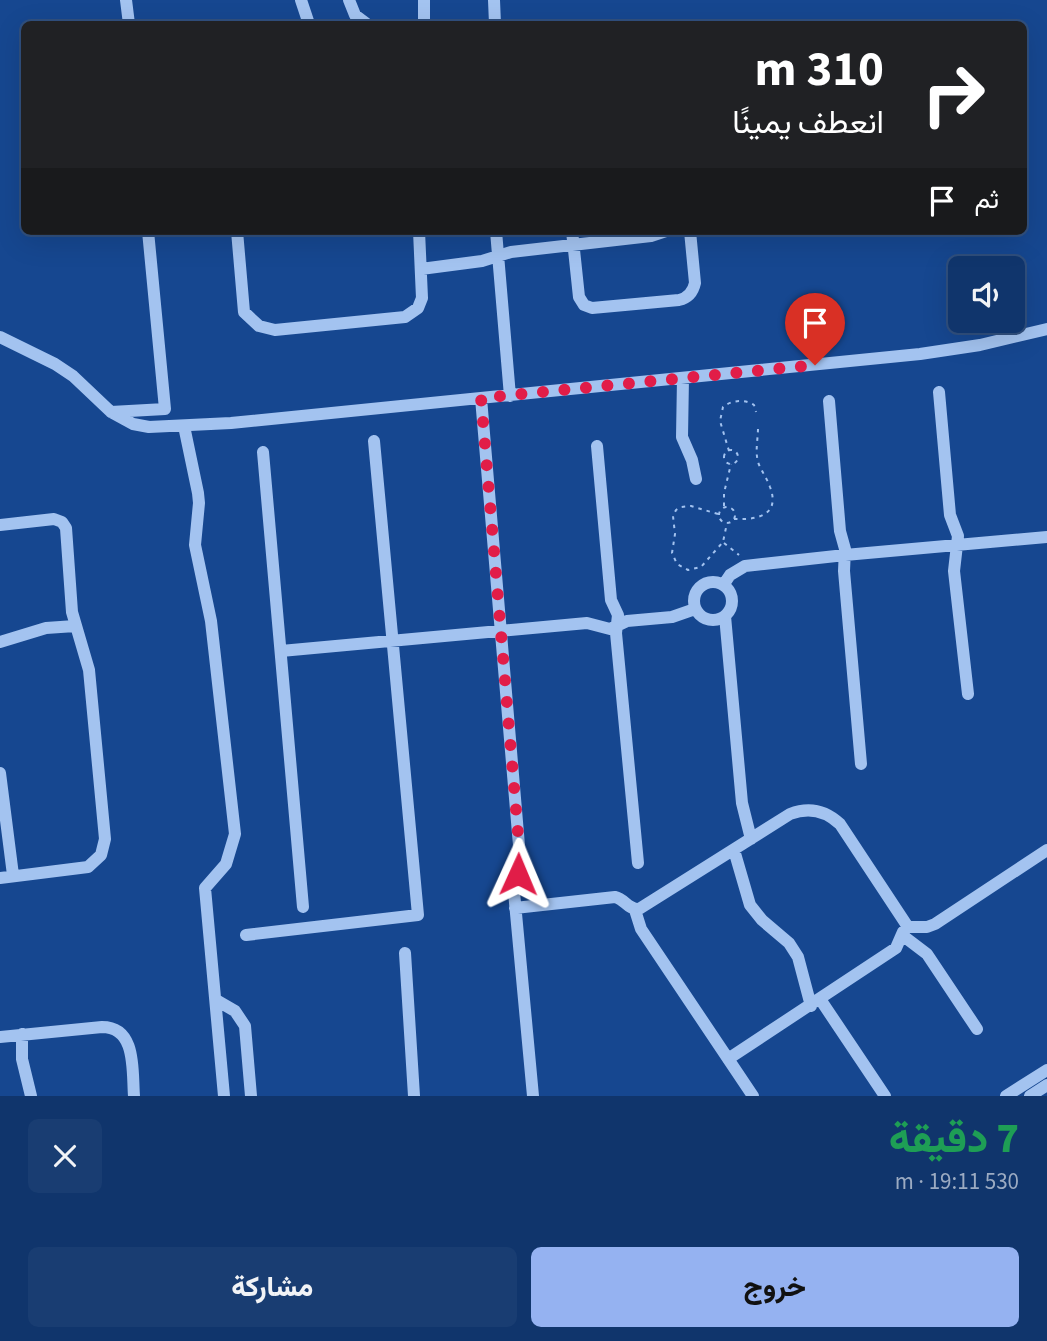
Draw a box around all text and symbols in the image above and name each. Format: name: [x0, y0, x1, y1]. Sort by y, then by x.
text: 310 m: [755, 35, 884, 105]
icon: right: [908, 49, 999, 140]
text: انعطف يمينًا: [732, 100, 884, 146]
text: ثم: [975, 181, 999, 218]
icon: arrive: [923, 182, 961, 220]
map controls: [948, 256, 1025, 333]
button: sound: [948, 256, 1025, 333]
pin: [785, 293, 845, 365]
icon: arrive: [796, 304, 834, 342]
position arrow: [481, 837, 555, 911]
text: 7 دقيقة: [889, 1109, 1019, 1169]
button: close: [28, 1119, 102, 1193]
text: 530 m · 19:11: [895, 1165, 1019, 1198]
button: مشاركة: [28, 1247, 517, 1327]
button: خروج: [531, 1247, 1019, 1327]

